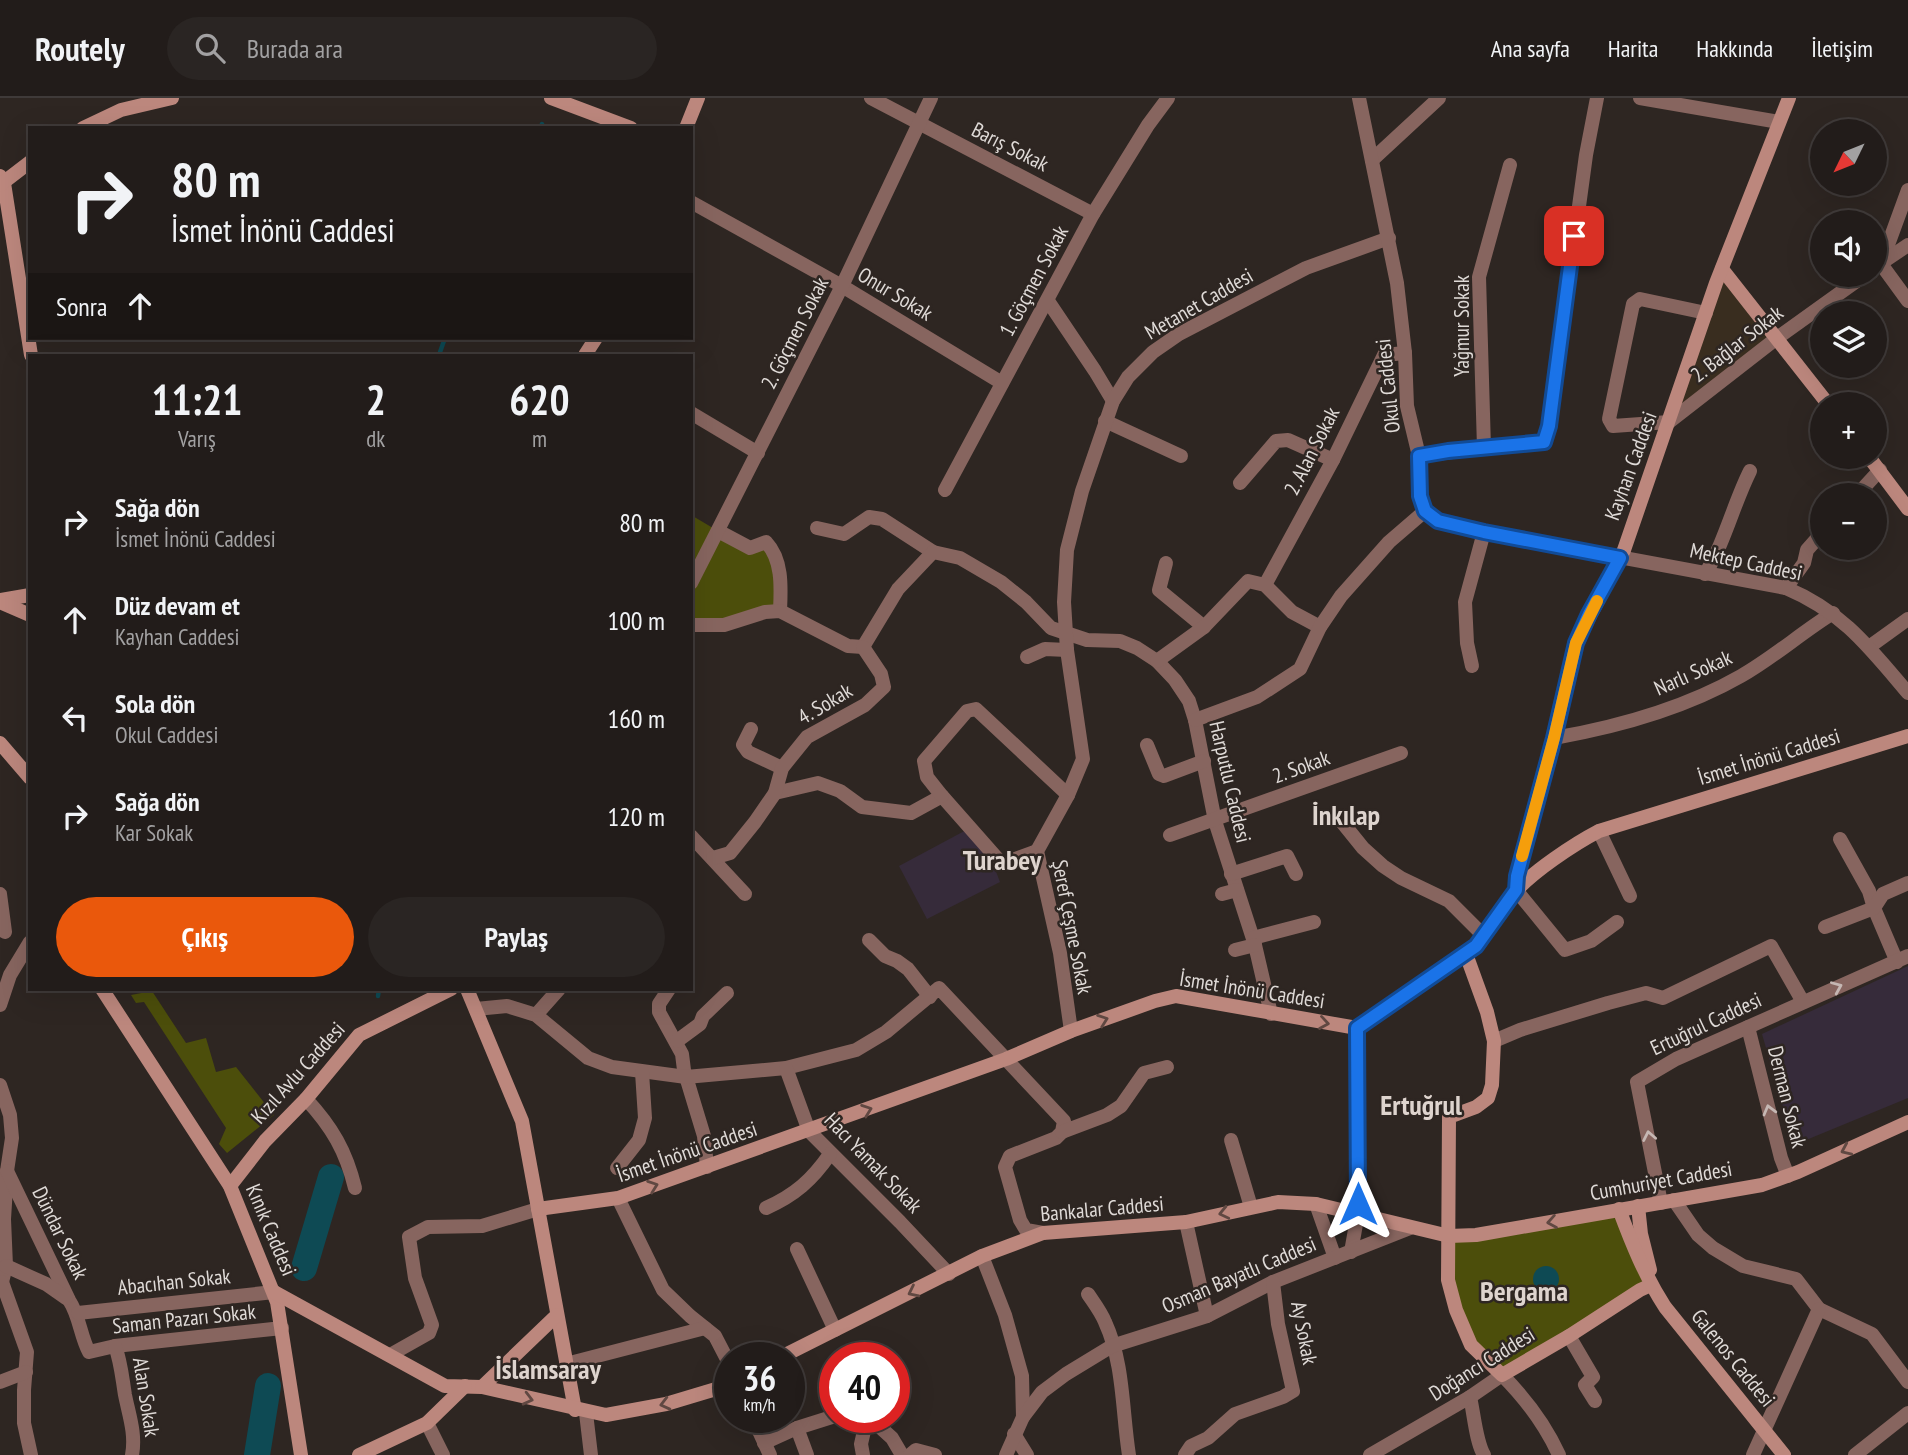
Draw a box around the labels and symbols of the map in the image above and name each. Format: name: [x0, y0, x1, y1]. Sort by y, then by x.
street label: Barış Sokak: [967, 116, 1053, 177]
north arrow: [1810, 119, 1886, 196]
pin: [1544, 206, 1604, 266]
street label: 1. Göçmen Sokak: [993, 221, 1074, 341]
street label: Onur Sokak: [853, 261, 938, 326]
street label: Metanet Caddesi: [1140, 262, 1258, 345]
street label: 2. Göçmen Sokak: [755, 272, 834, 393]
street label: Yağmur Sokak: [1448, 275, 1475, 377]
street label: 2. Bağlar Sokak: [1685, 299, 1788, 388]
street label: Okul Caddesi: [1369, 338, 1406, 434]
street label: 2. Alan Sokak: [1278, 402, 1345, 499]
street label: Kayhan Caddesi: [1598, 408, 1663, 524]
street label: Mektep Caddesi: [1687, 536, 1805, 587]
street label: Narlı Sokak: [1650, 644, 1736, 702]
street label: 4. Sokak: [792, 677, 857, 730]
street label: Harputlu Caddesi: [1203, 718, 1258, 845]
street label: İsmet İnönü Caddesi: [1695, 722, 1843, 791]
street label: 2. Sokak: [1268, 744, 1333, 789]
district label: İnkılap: [1312, 796, 1380, 833]
district label: Turabey: [963, 841, 1042, 878]
street label: Şeref Çeşme Sokak: [1046, 857, 1099, 996]
street label: İsmet İnönü Caddesi: [1177, 965, 1327, 1014]
one-way arrow: [1829, 981, 1842, 995]
street label: Ertuğrul Caddesi: [1646, 986, 1766, 1061]
one-way arrow: [1096, 1014, 1108, 1028]
one-way arrow: [1318, 1015, 1330, 1030]
street label: Kızıl Avlu Caddesi: [245, 1016, 350, 1129]
street label: Derman Sokak: [1762, 1043, 1813, 1151]
district label: Ertuğrul: [1380, 1086, 1462, 1123]
one-way arrow: [861, 1104, 873, 1118]
one-way arrow: [1763, 1105, 1777, 1117]
street label: Hacı Yamak Sokak: [819, 1107, 928, 1219]
street label: İsmet İnönü Caddesi: [613, 1115, 761, 1188]
one-way arrow: [1642, 1130, 1657, 1142]
one-way arrow: [1841, 1142, 1853, 1156]
street label: Cumhuriyet Caddesi: [1588, 1155, 1734, 1206]
position arrow: [1321, 1167, 1395, 1241]
street label: Kınık Caddesi: [240, 1180, 303, 1280]
one-way arrow: [646, 1180, 658, 1194]
street label: Dündar Sokak: [26, 1182, 94, 1284]
street label: Bankalar Caddesi: [1039, 1190, 1165, 1227]
one-way arrow: [1218, 1205, 1230, 1219]
one-way arrow: [1546, 1214, 1558, 1229]
street label: Osman Bayatlı Caddesi: [1158, 1230, 1320, 1319]
street label: Abacıhan Sokak: [116, 1262, 232, 1301]
district label: Bergama: [1480, 1272, 1568, 1309]
one-way arrow: [908, 1283, 920, 1297]
street label: Saman Pazarı Sokak: [111, 1298, 257, 1339]
street label: Ay Sokak: [1285, 1299, 1324, 1367]
street label: Galenos Caddesi: [1686, 1303, 1781, 1412]
street label: Doğancı Caddesi: [1424, 1320, 1540, 1407]
speed limit sign: 40: [819, 1342, 910, 1433]
district label: İslamsaray: [495, 1350, 602, 1387]
street label: Alan Sokak: [127, 1355, 166, 1438]
one-way arrow: [522, 1390, 534, 1405]
one-way arrow: [659, 1395, 671, 1410]

